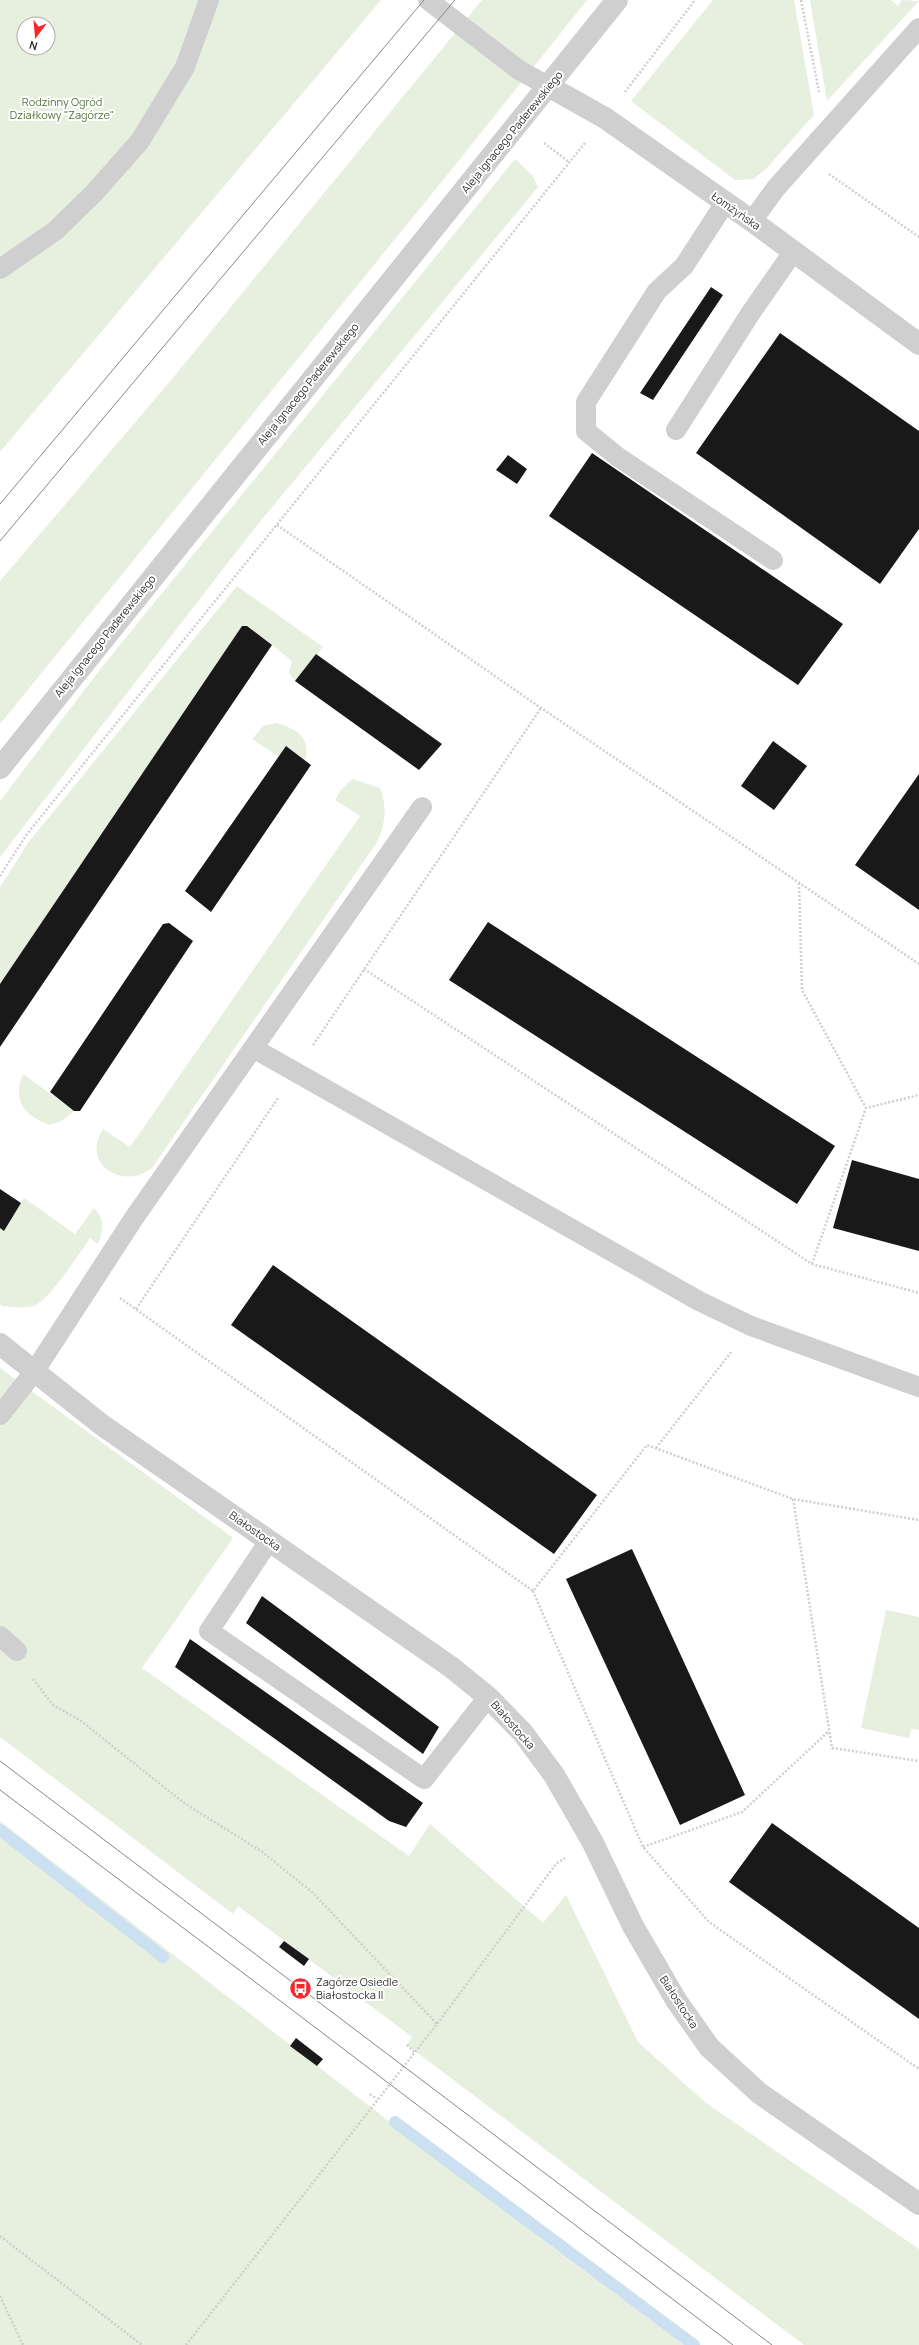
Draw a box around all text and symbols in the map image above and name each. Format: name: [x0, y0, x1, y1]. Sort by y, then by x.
north arrow: [16, 16, 56, 56]
text: N: [27, 38, 39, 54]
street label: Aleja Ignacego Paderewskiego: [458, 67, 566, 196]
park label: Rodzinny Ogród Działkowy "Zagórze": [10, 94, 114, 122]
street label: Łomżyńska: [709, 188, 764, 233]
street label: Aleja Ignacego Paderewskiego: [254, 319, 362, 448]
street label: Aleja Ignacego Paderewskiego: [51, 571, 159, 700]
street label: Białostocka: [226, 1507, 284, 1554]
street label: Białostocka: [488, 1697, 539, 1752]
street label: Białostocka: [657, 1973, 702, 2031]
place label: Zagórze Osiedle Białostocka II: [316, 1974, 399, 2002]
bus stop icon: Zagórze Osiedle Białostocka II: [287, 1975, 313, 2001]

